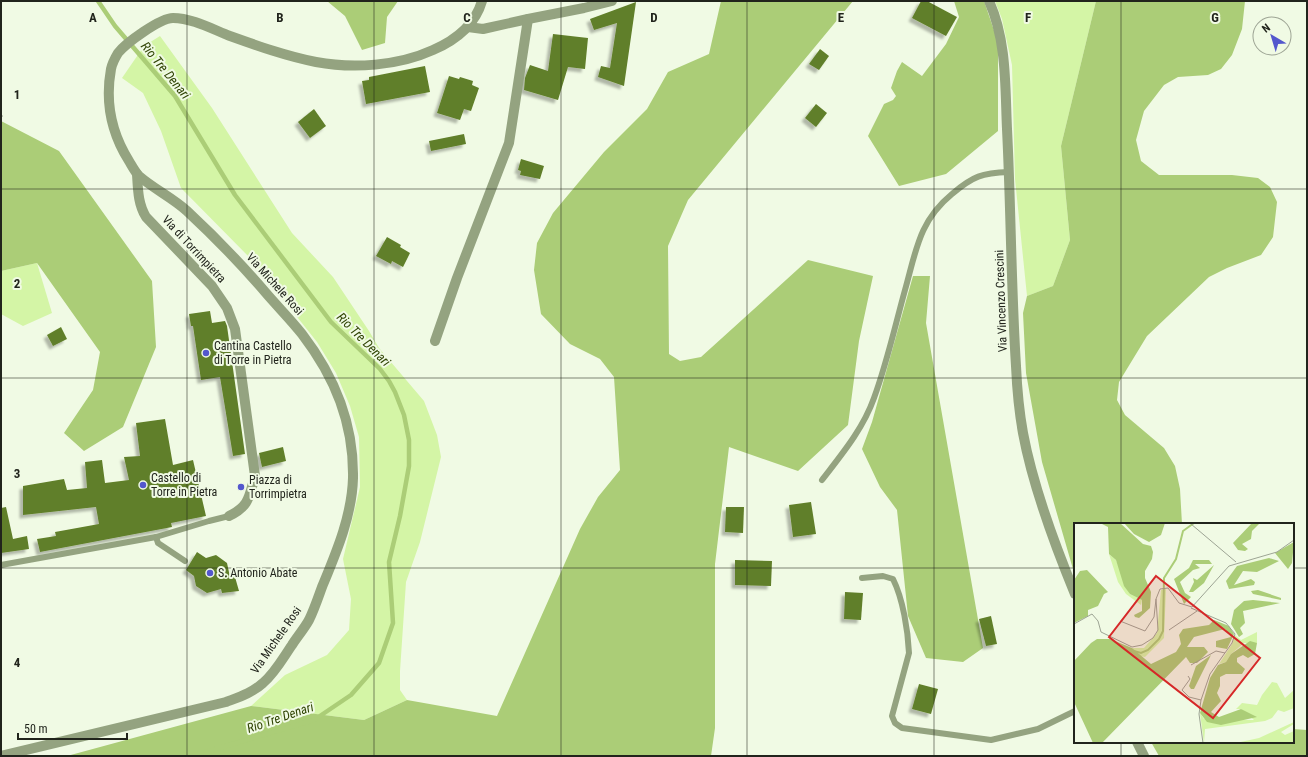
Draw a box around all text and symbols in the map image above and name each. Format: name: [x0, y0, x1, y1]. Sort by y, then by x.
text: A: [89, 10, 97, 25]
text: B: [276, 10, 284, 25]
text: C: [463, 10, 471, 25]
text: D: [650, 10, 658, 25]
text: E: [838, 10, 845, 25]
text: F: [1025, 10, 1031, 25]
text: G: [1211, 10, 1219, 25]
north arrow: [1252, 16, 1292, 56]
text: N: [1259, 21, 1273, 36]
water label: Rio Tre Denari: [138, 39, 193, 102]
text: 1: [14, 87, 20, 102]
street label: Via di Torrimpietra: [159, 212, 229, 286]
street label: Via Michele Rosi: [244, 250, 306, 318]
street label: Via Vincenzo Crescini: [992, 250, 1010, 352]
text: 2: [14, 276, 21, 291]
water label: Rio Tre Denari: [334, 310, 394, 369]
place label: Cantina Castello di Torre in Pietra: [214, 339, 292, 367]
marker: Cantina Castello di Torre in Pietra: [201, 348, 211, 358]
text: 3: [14, 466, 20, 481]
place label: Castello di Torre in Pietra: [151, 471, 218, 499]
place label: Piazza di Torrimpietra: [249, 473, 307, 501]
marker: Castello di Torre in Pietra: [138, 480, 148, 490]
marker: Piazza di Torrimpietra: [236, 482, 246, 492]
inset map: [1074, 523, 1294, 743]
place label: S. Antonio Abate: [218, 566, 298, 580]
marker: S. Antonio Abate: [205, 568, 215, 578]
street label: Via Michele Rosi: [248, 604, 304, 676]
text: 4: [14, 655, 21, 670]
water label: Rio Tre Denari: [245, 699, 315, 736]
scale bar: [18, 715, 127, 741]
text: 50 m: [24, 722, 48, 736]

